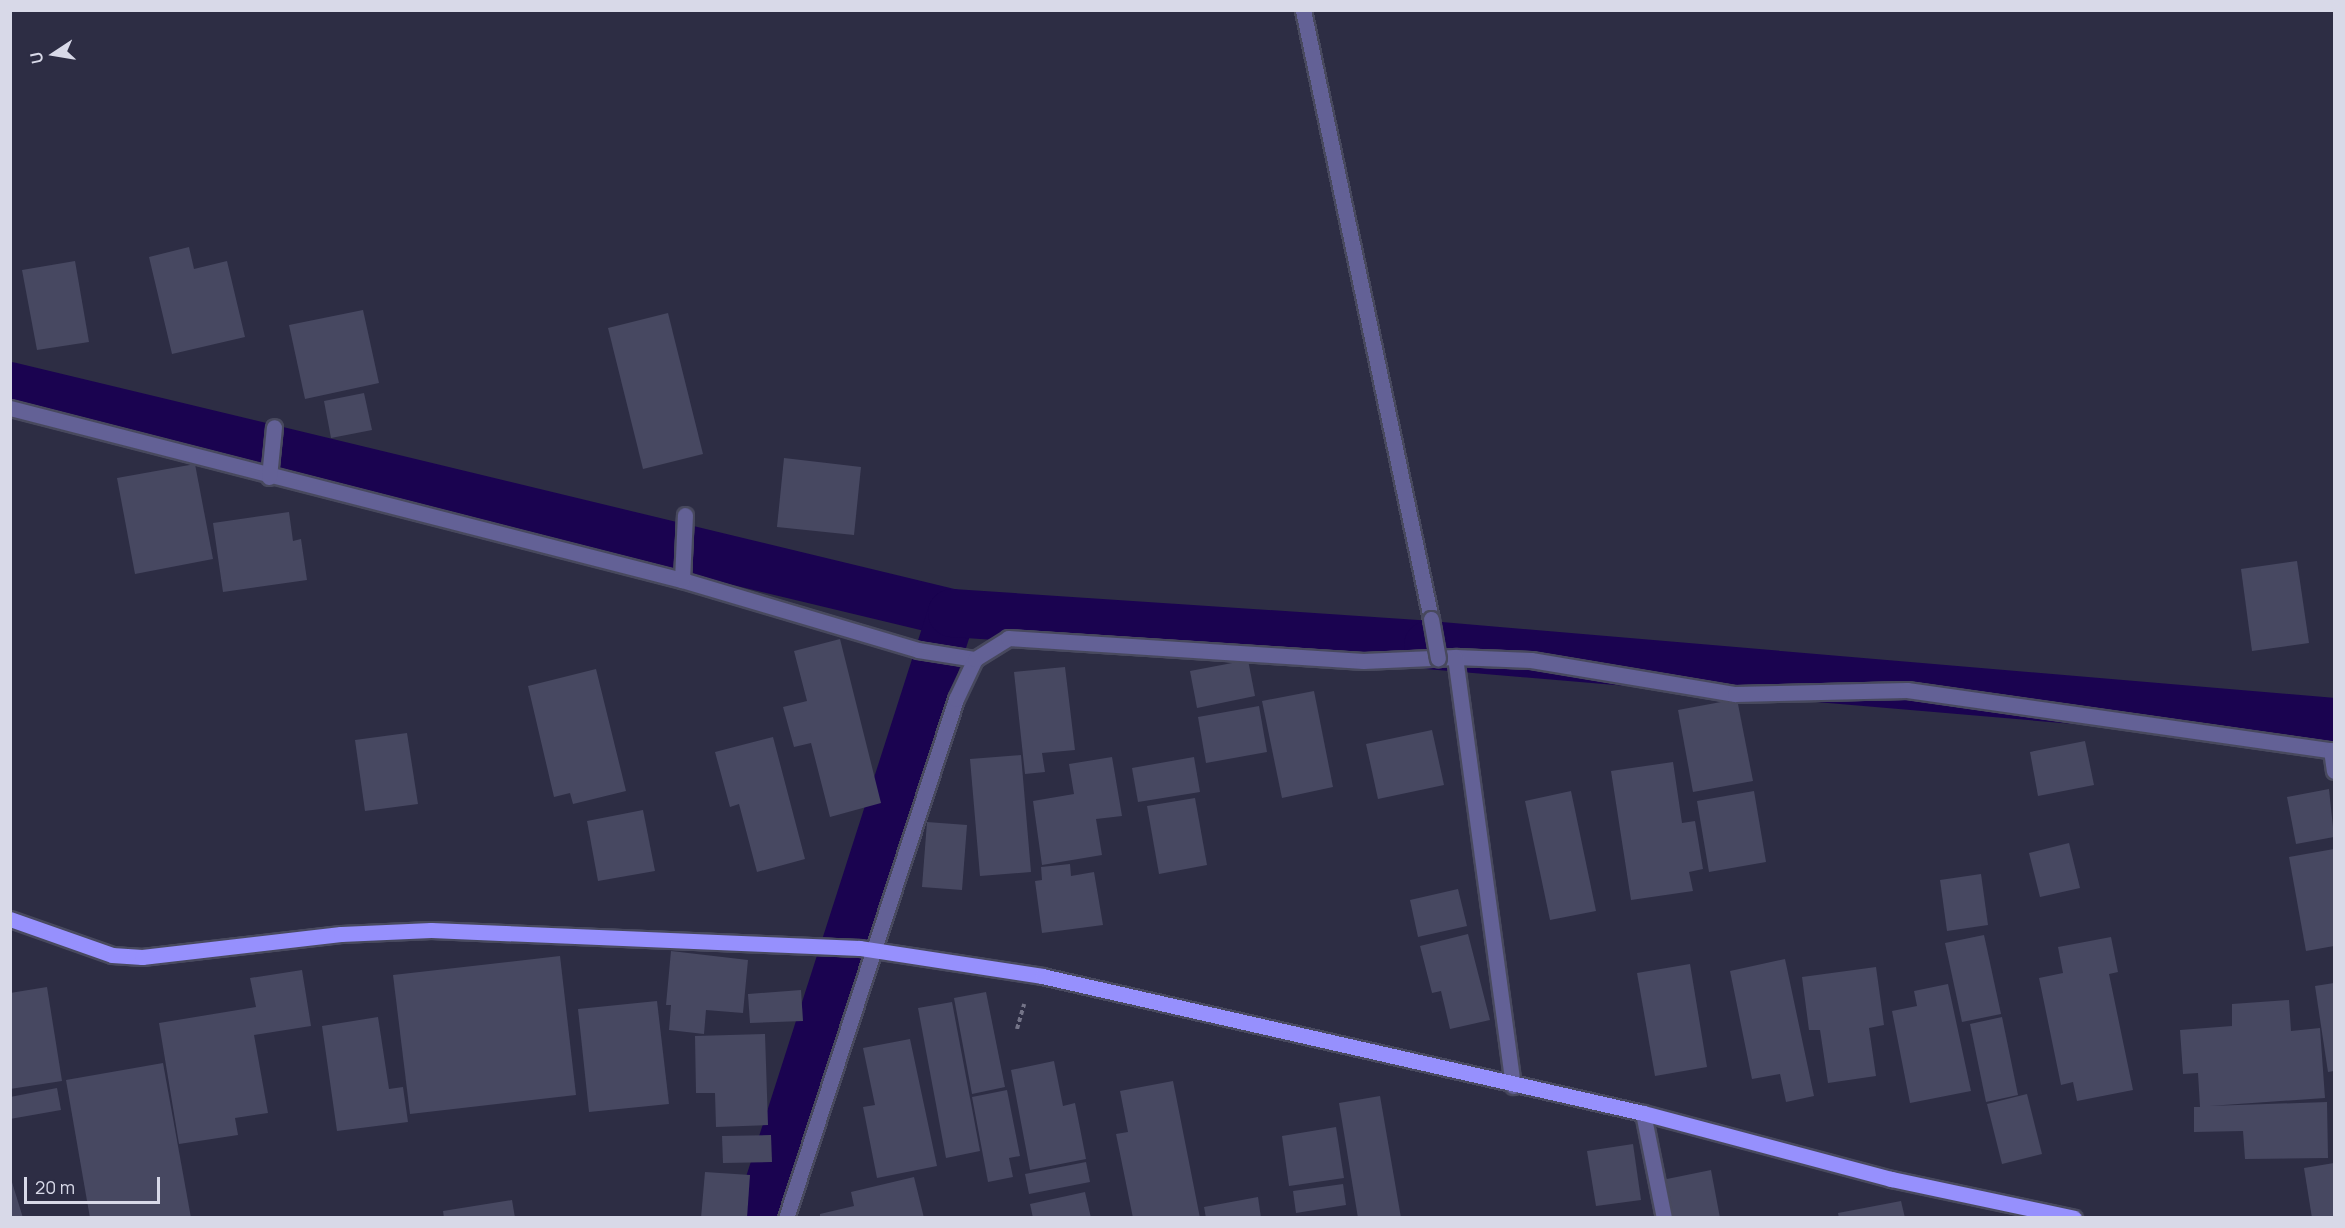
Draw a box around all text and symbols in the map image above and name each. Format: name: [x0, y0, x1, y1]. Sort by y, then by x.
north arrow: [24, 24, 84, 84]
text: U: [24, 50, 48, 66]
scale bar: [27, 1165, 164, 1203]
text: 20 m: [35, 1175, 75, 1199]

